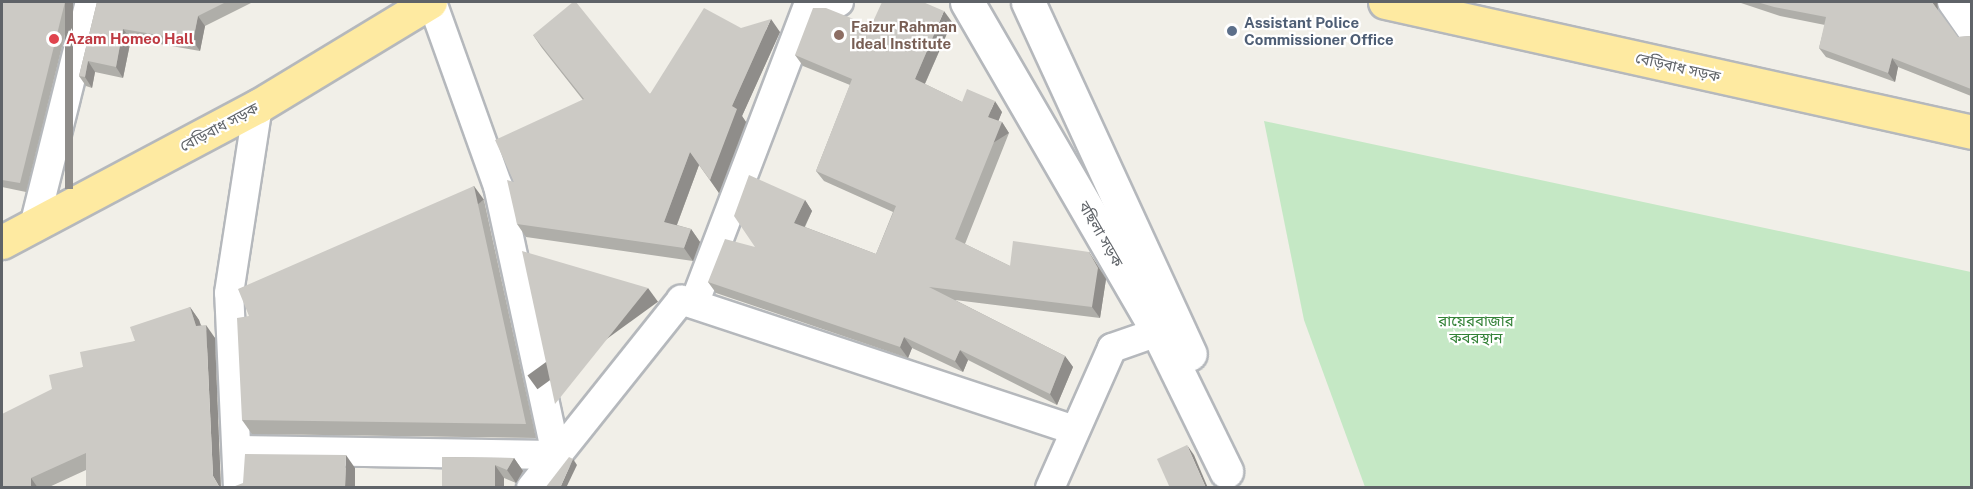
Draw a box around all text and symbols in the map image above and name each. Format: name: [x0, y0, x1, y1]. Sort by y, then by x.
place label: Assistant Police Commissioner Office: [1244, 13, 1394, 48]
place label: Faizur Rahman Ideal Institute: [851, 17, 957, 52]
marker: Assistant Police Commissioner Office: [1225, 24, 1239, 38]
marker: Faizur Rahman Ideal Institute: [832, 28, 846, 42]
place label: Azam Homeo Hall: [66, 30, 194, 48]
marker: Azam Homeo Hall: [47, 32, 61, 46]
street label: বেড়িবাধ সড়ক: [1634, 48, 1722, 86]
street label: বেড়িবাধ সড়ক: [177, 99, 261, 155]
street label: বছিলা সড়ক: [1075, 198, 1127, 270]
park label: রায়েরবাজার কবরস্থান: [1438, 311, 1514, 346]

